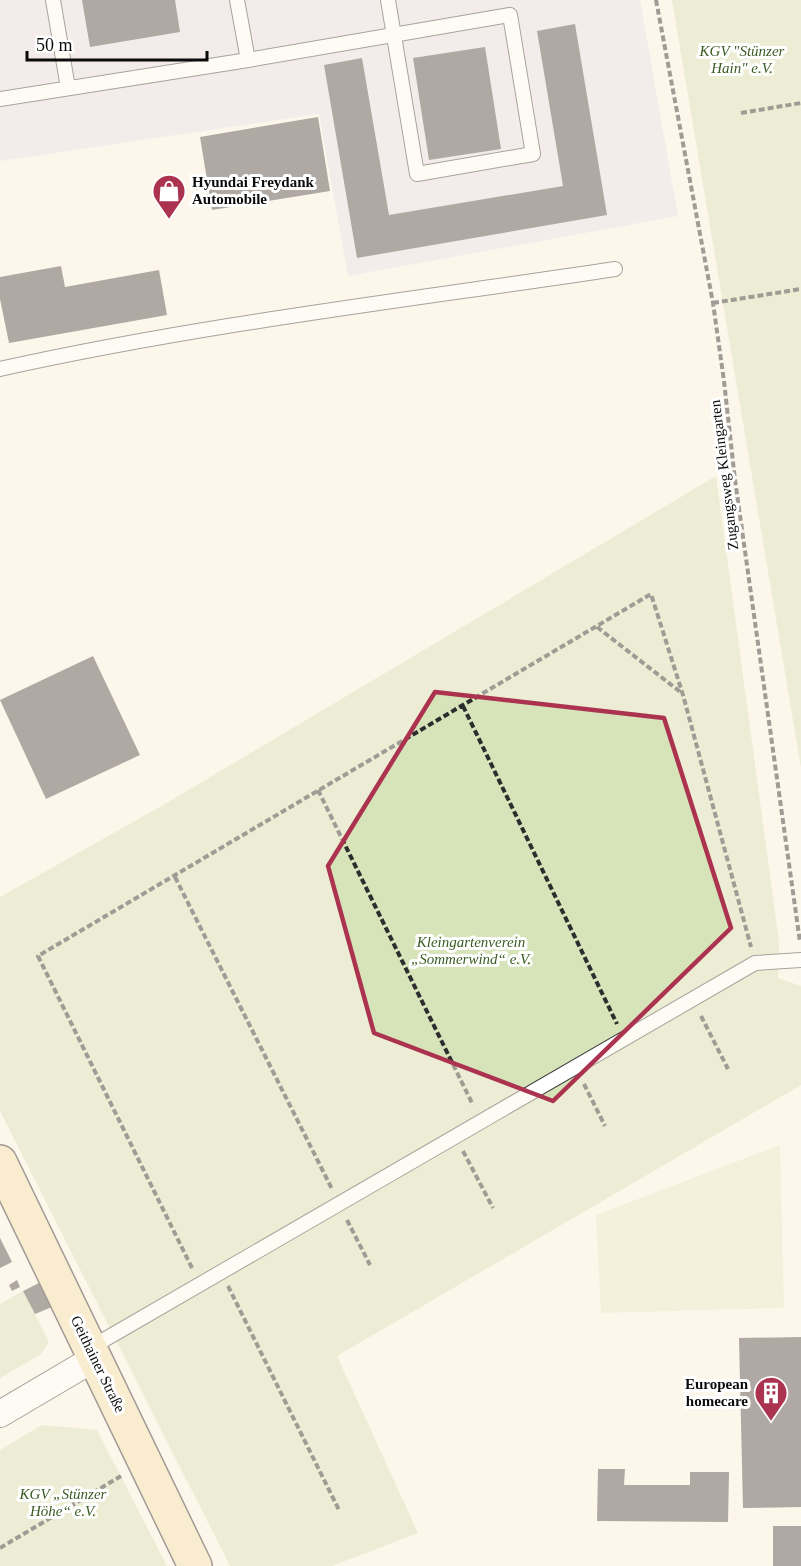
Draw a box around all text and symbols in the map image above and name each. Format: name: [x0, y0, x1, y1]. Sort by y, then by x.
scale bar: [27, 24, 207, 62]
text: 50 m: [36, 35, 73, 55]
park label: KGV "Stünzer Hain" e.V.: [699, 43, 785, 76]
shop icon: Hyundai Freydank Automobile: [151, 173, 187, 220]
place label: Hyundai Freydank Automobile: [192, 174, 315, 207]
street label: Zugangsweg Kleingarten: [707, 398, 741, 551]
park label: Kleingartenverein „Sommerwind“ e.V.: [411, 934, 531, 967]
street label: Geithainer Straße: [68, 1313, 128, 1415]
building icon: European homecare: [753, 1375, 789, 1422]
place label: European homecare: [685, 1376, 749, 1409]
park label: KGV „Stünzer Höhe“ e.V.: [19, 1486, 107, 1519]

